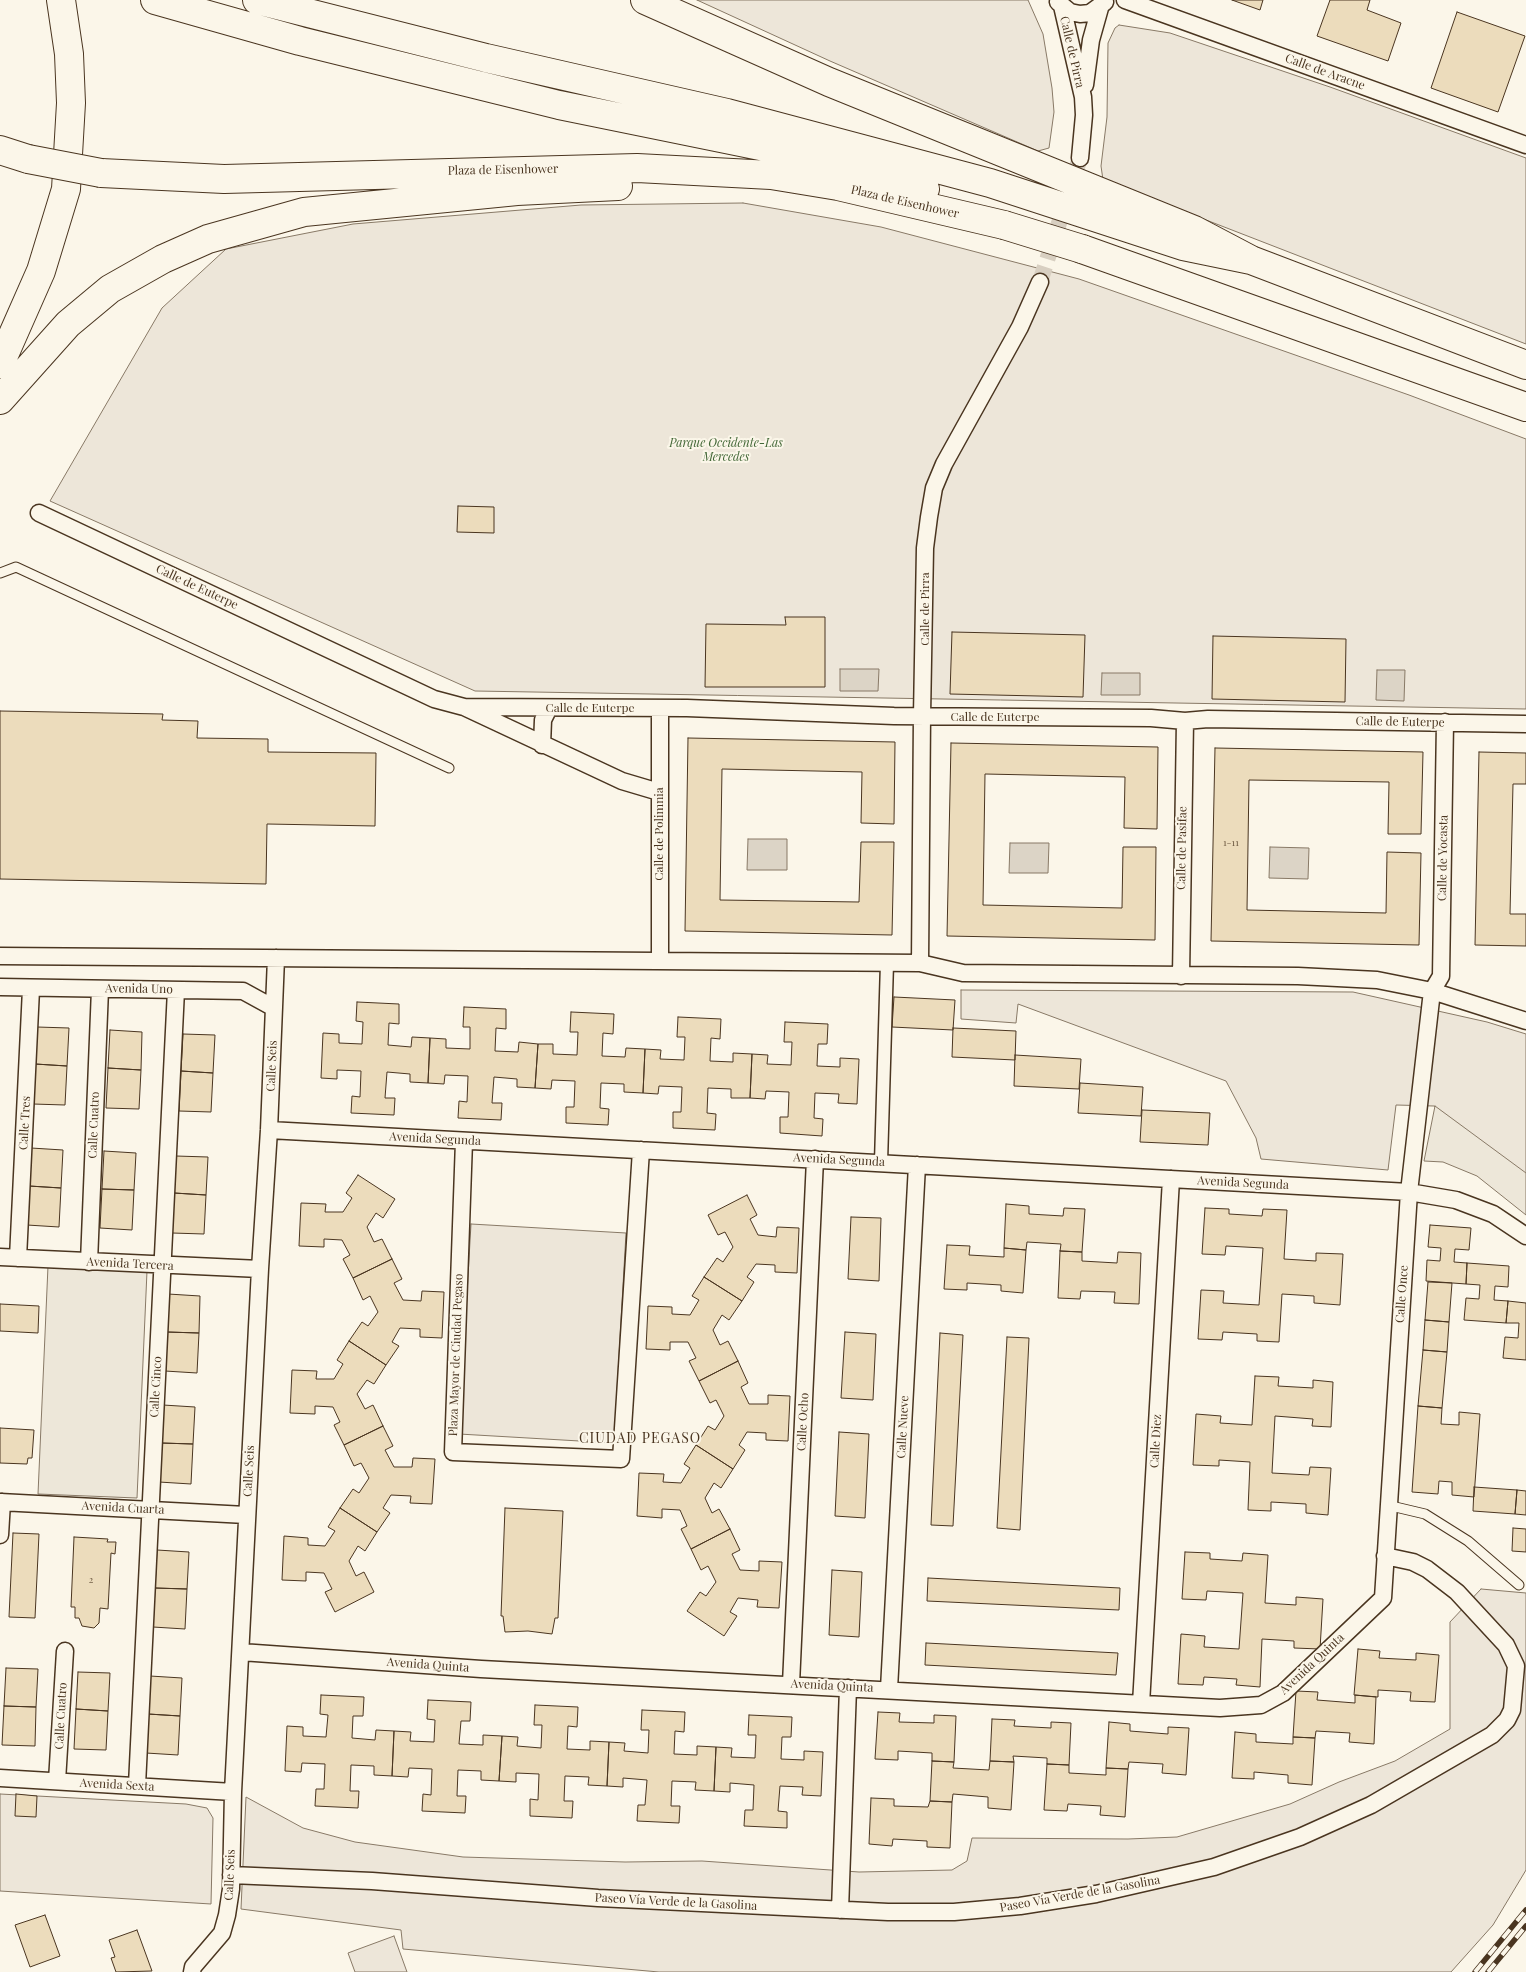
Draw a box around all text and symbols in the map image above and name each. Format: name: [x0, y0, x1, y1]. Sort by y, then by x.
street label: Calle de Pirra: [1057, 15, 1087, 89]
street label: Calle de Aracne: [1283, 51, 1367, 93]
street label: Plaza de Eisenhower: [448, 162, 558, 178]
street label: Plaza de Eisenhower: [850, 183, 960, 221]
park label: Parque Occidente-Las Mercedes: [669, 436, 783, 464]
street label: Calle de Euterpe: [154, 562, 240, 612]
street label: Calle de Pirra: [918, 572, 932, 646]
street label: Calle de Euterpe: [545, 701, 635, 715]
street label: Calle de Euterpe: [950, 710, 1040, 724]
street label: Calle de Euterpe: [1355, 714, 1445, 730]
street label: Calle de Polimnia: [652, 787, 666, 881]
street label: Calle de Pasifae: [1174, 806, 1190, 890]
street label: Calle de Yocasta: [1435, 815, 1451, 901]
house number: 1-11: [1223, 837, 1239, 849]
street label: Avenida Uno: [105, 981, 173, 997]
street label: Calle Seis: [264, 1040, 280, 1092]
street label: Calle Cuatro: [86, 1091, 102, 1159]
street label: Calle Tres: [16, 1096, 34, 1150]
street label: Avenida Segunda: [389, 1129, 481, 1149]
street label: Avenida Segunda: [793, 1150, 885, 1170]
street label: Avenida Segunda: [1197, 1173, 1289, 1193]
street label: Avenida Tercera: [86, 1255, 174, 1273]
street label: Calle Once: [1393, 1265, 1411, 1323]
street label: Plaza Mayor de Ciudad Pegaso: [446, 1273, 466, 1437]
street label: Calle Cinco: [147, 1356, 165, 1418]
street label: Calle Ocho: [794, 1392, 812, 1452]
street label: Calle Nueve: [894, 1395, 912, 1459]
street label: Calle Diez: [1147, 1414, 1165, 1468]
district label: CIUDAD PEGASO: [577, 1431, 703, 1447]
street label: Calle Seis: [240, 1445, 258, 1497]
street label: Avenida Cuarta: [81, 1499, 165, 1517]
house number: 2: [89, 1574, 93, 1586]
street label: Avenida Quinta: [1277, 1631, 1347, 1697]
street label: Avenida Quinta: [386, 1655, 470, 1675]
street label: Avenida Quinta: [790, 1677, 874, 1695]
street label: Calle Cuatro: [52, 1682, 70, 1750]
street label: Avenida Sexta: [79, 1776, 155, 1794]
street label: Calle Seis: [222, 1849, 238, 1901]
street label: Paseo Vía Verde de la Gasolina: [999, 1873, 1161, 1915]
street label: Paseo Vía Verde de la Gasolina: [594, 1891, 758, 1913]

